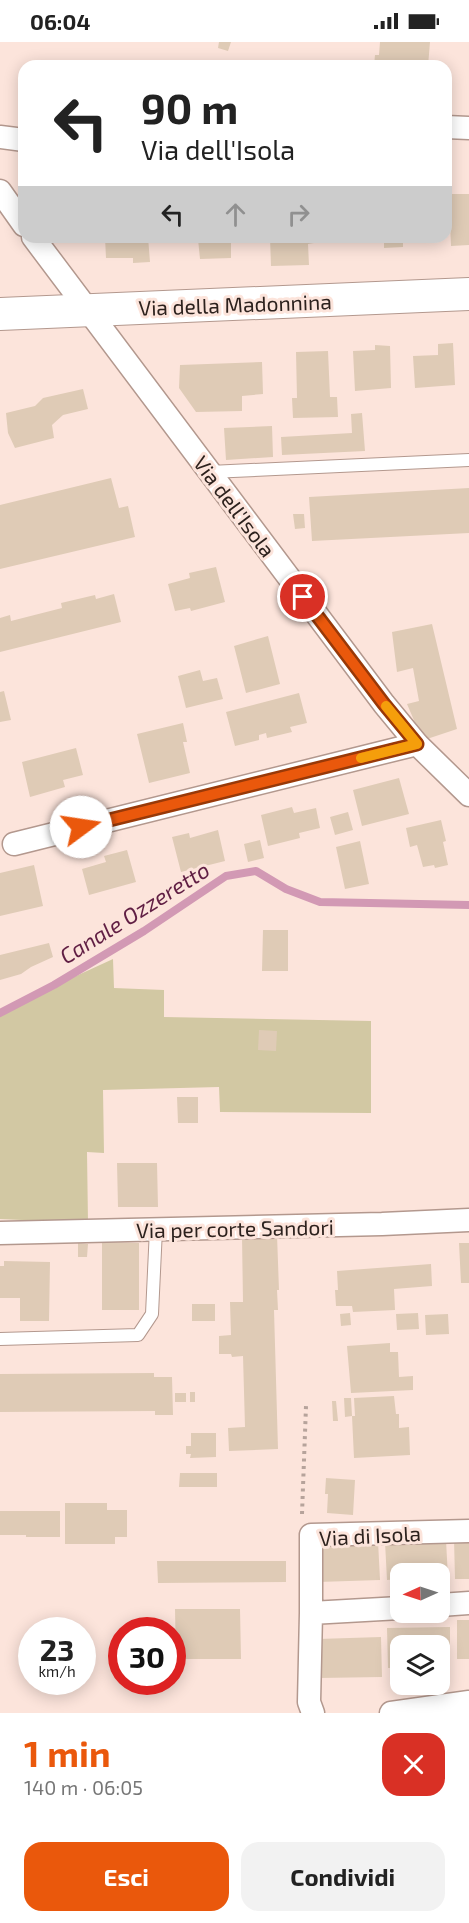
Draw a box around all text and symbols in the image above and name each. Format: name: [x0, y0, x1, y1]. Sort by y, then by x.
text: 06:04: [30, 8, 90, 34]
text: 90 m: [141, 82, 238, 132]
icon: left: [42, 84, 120, 162]
text: Via dell'Isola: [141, 133, 295, 165]
icon: left: [156, 198, 189, 231]
icon: ahead: [219, 198, 252, 231]
icon: right: [282, 198, 315, 231]
street label: Via della Madonnina: [138, 288, 332, 320]
street label: Via dell'Isola: [189, 451, 281, 561]
pin: [277, 571, 328, 622]
icon: arrive: [286, 580, 319, 613]
position arrow: [49, 795, 113, 859]
water label: Canale Ozzeretto: [54, 856, 214, 968]
street label: Via per corte Sandori: [136, 1214, 334, 1242]
street label: Via di Isola: [318, 1520, 422, 1550]
north arrow: [390, 1563, 450, 1623]
map controls: [390, 1563, 450, 1695]
speed limit sign: 30: [108, 1617, 186, 1695]
text: 23: [40, 1631, 74, 1667]
button: layers: [390, 1635, 450, 1695]
text: km/h: [38, 1662, 76, 1680]
text: 1 min: [24, 1731, 111, 1774]
button: close: [382, 1733, 445, 1796]
text: 140 m · 06:05: [24, 1775, 143, 1799]
button: Esci: [24, 1842, 229, 1911]
button: Condividi: [241, 1842, 445, 1911]

